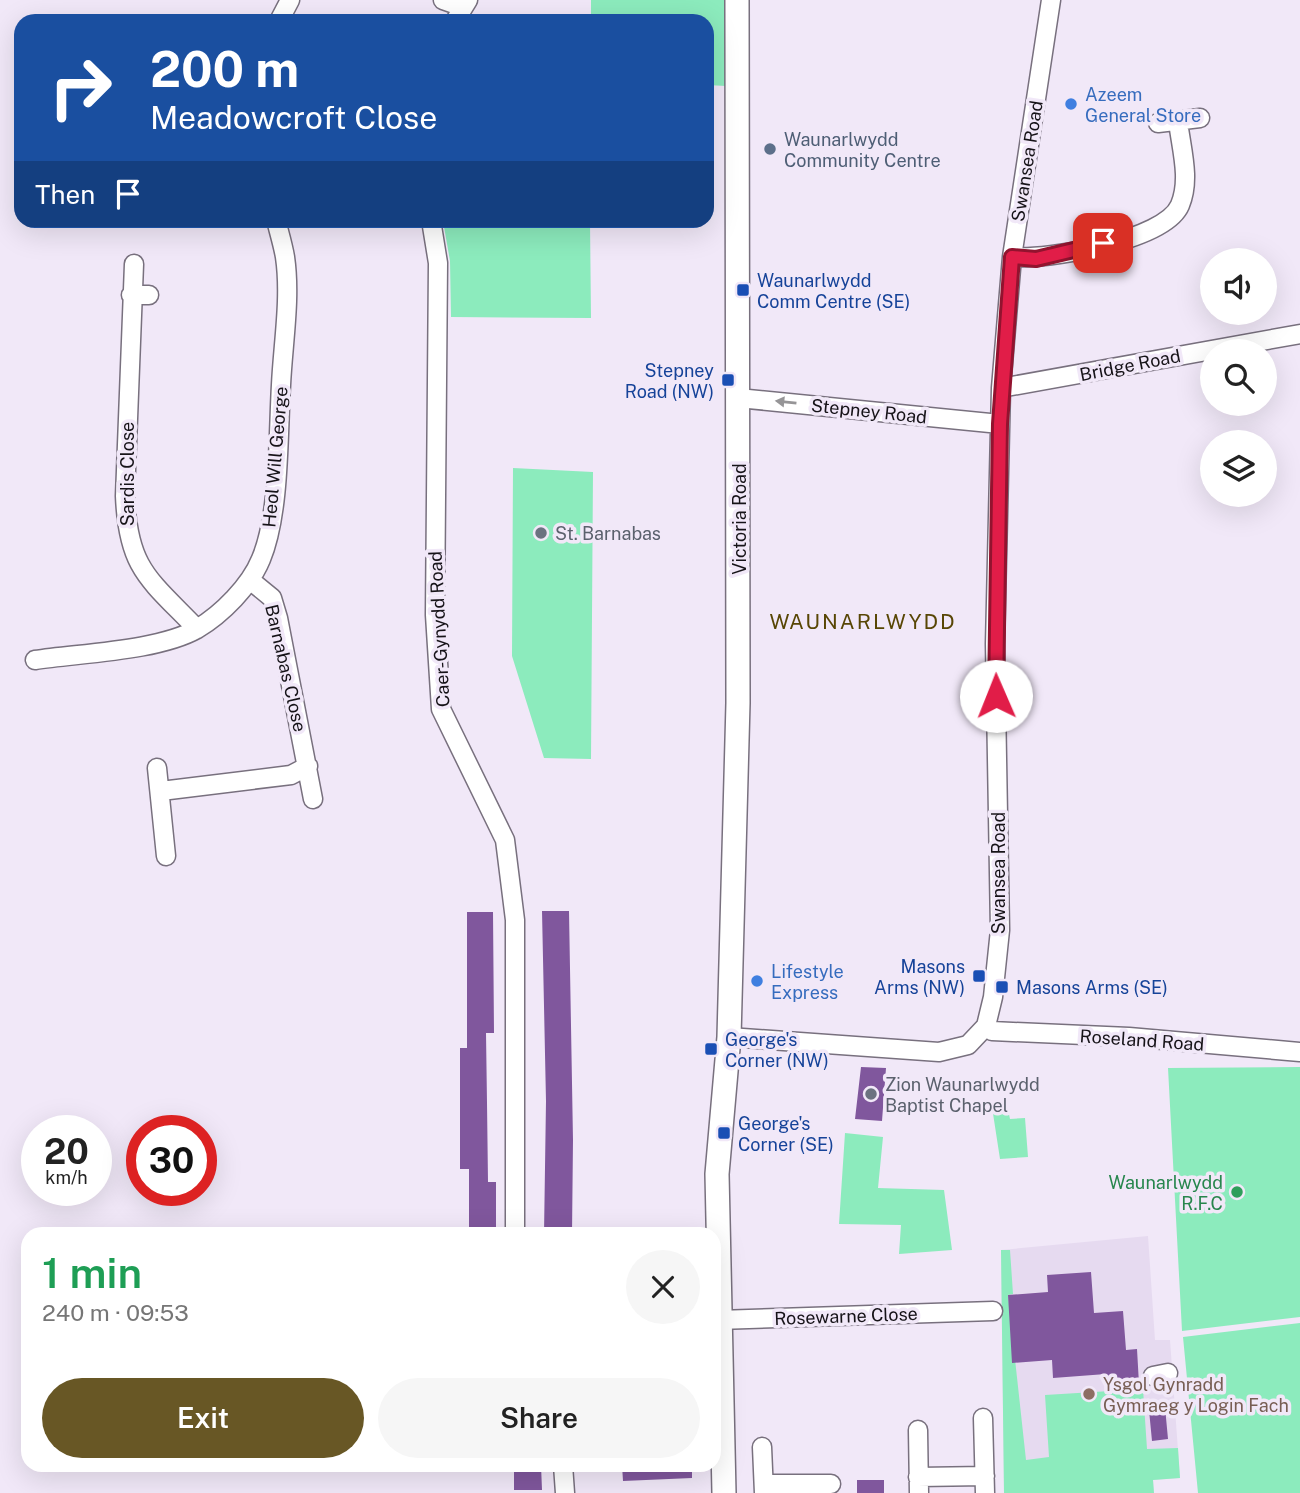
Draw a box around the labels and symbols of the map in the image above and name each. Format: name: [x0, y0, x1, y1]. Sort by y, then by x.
place label: Azeem General Store: [1085, 84, 1201, 126]
marker: Azeem General Store: [1063, 96, 1079, 112]
street label: Swansea Road: [1007, 99, 1047, 223]
place label: Waunarlwydd Community Centre: [784, 129, 941, 171]
marker: Waunarlwydd Community Centre: [762, 141, 778, 157]
pin: [1073, 213, 1133, 273]
place label: Waunarlwydd Comm Centre (SE): [757, 270, 910, 312]
marker: Waunarlwydd Comm Centre (SE): [735, 282, 751, 298]
street label: Bridge Road: [1078, 345, 1182, 385]
place label: Stepney Road (NW): [625, 360, 714, 402]
marker: Stepney Road (NW): [720, 372, 736, 388]
street label: Heol Will George: [258, 386, 292, 528]
street label: Stepney Road: [810, 394, 928, 428]
one-way arrow: [774, 397, 796, 408]
street label: Sardis Close: [117, 422, 138, 526]
street label: Victoria Road: [729, 463, 750, 575]
place label: St. Barnabas: [555, 523, 661, 544]
marker: St. Barnabas: [533, 525, 549, 541]
street label: Caer-Gynydd Road: [424, 550, 454, 708]
street label: Barnabas Close: [261, 602, 311, 734]
district label: WAUNARLWYDD: [769, 609, 957, 634]
position arrow: [959, 659, 1033, 733]
street label: Swansea Road: [988, 812, 1009, 934]
place label: Masons Arms (NW): [874, 956, 965, 998]
place label: Lifestyle Express: [771, 961, 844, 1003]
marker: Masons Arms (NW): [971, 968, 987, 984]
marker: Lifestyle Express: [749, 973, 765, 989]
place label: Masons Arms (SE): [1016, 977, 1168, 998]
marker: Masons Arms (SE): [994, 979, 1010, 995]
street label: Roseland Road: [1079, 1025, 1205, 1055]
place label: George's Corner (NW): [725, 1029, 829, 1071]
marker: George's Corner (NW): [703, 1041, 719, 1057]
place label: Zion Waunarlwydd Baptist Chapel: [885, 1074, 1040, 1116]
marker: Zion Waunarlwydd Baptist Chapel: [863, 1086, 879, 1102]
place label: George's Corner (SE): [738, 1113, 834, 1155]
speed limit sign: 30: [126, 1115, 217, 1206]
marker: George's Corner (SE): [716, 1125, 732, 1141]
place label: Waunarlwydd R.F.C: [1109, 1172, 1223, 1214]
marker: Waunarlwydd R.F.C: [1229, 1184, 1245, 1200]
street label: Rosewarne Close: [774, 1303, 918, 1329]
place label: Ysgol Gynradd Gymraeg y Login Fach: [1103, 1374, 1289, 1416]
marker: Ysgol Gynradd Gymraeg y Login Fach: [1081, 1386, 1097, 1402]

